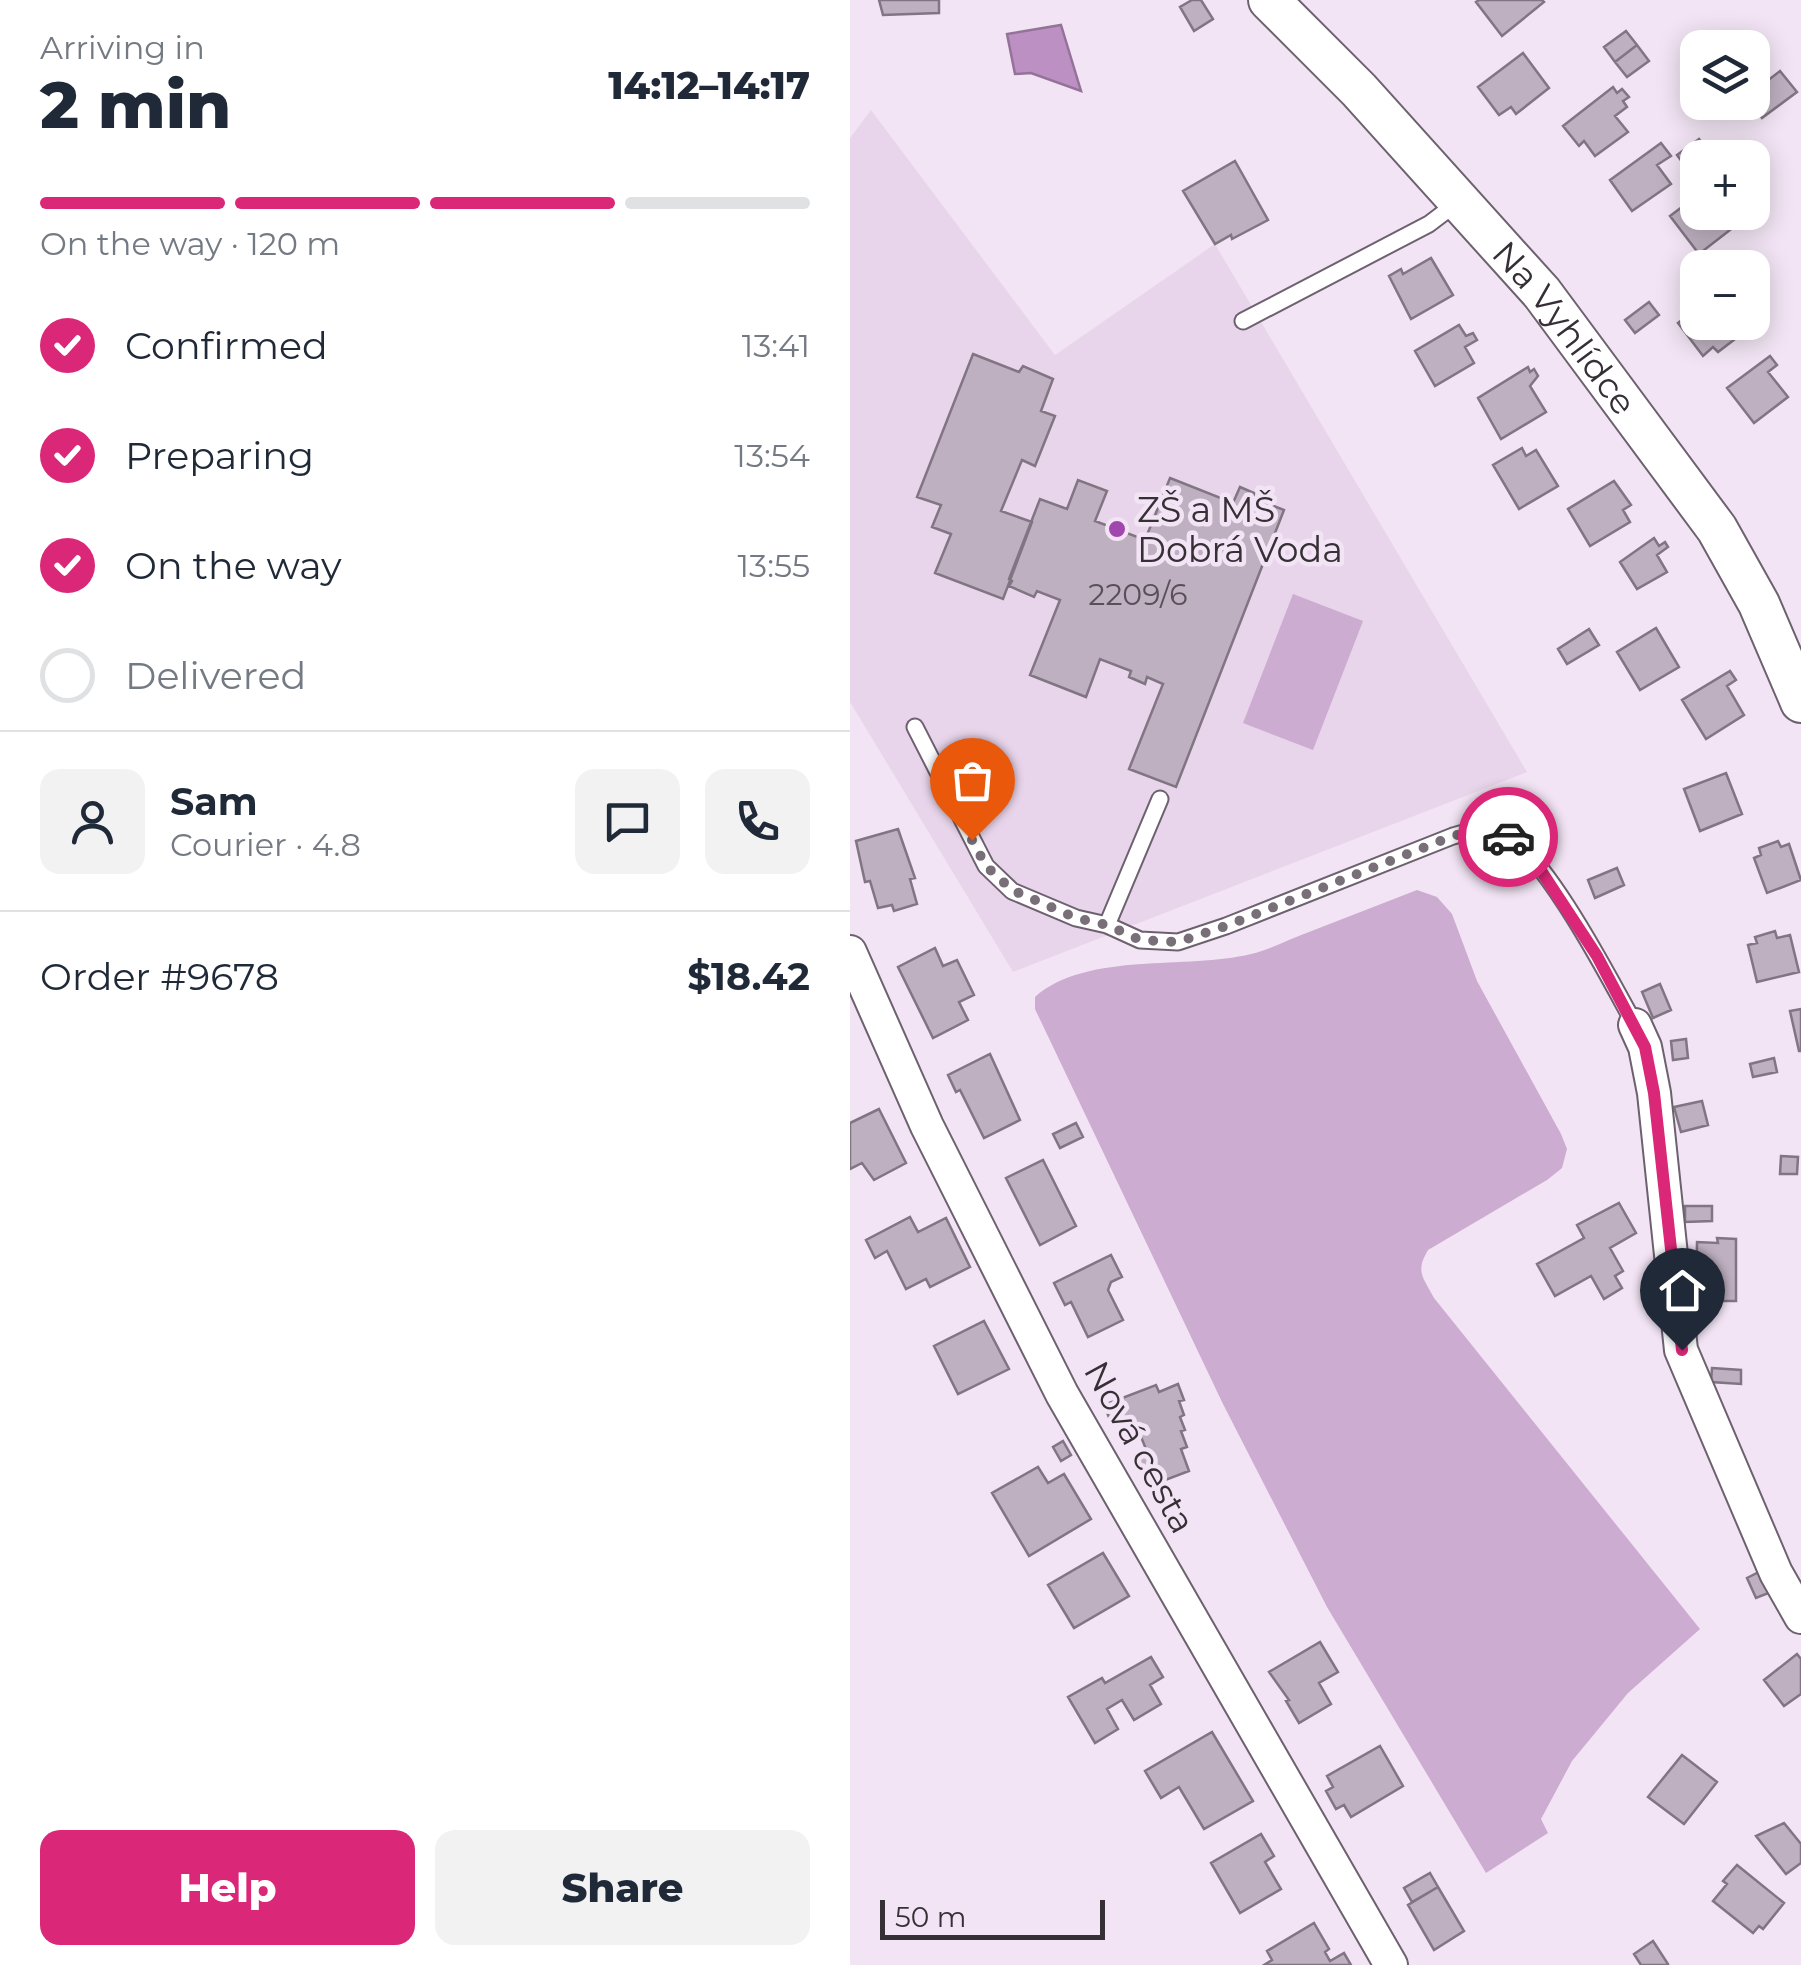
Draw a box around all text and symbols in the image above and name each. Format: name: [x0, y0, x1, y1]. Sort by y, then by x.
text: Arriving in: [40, 28, 205, 67]
map controls: [1680, 30, 1770, 340]
button: layers: [1680, 30, 1770, 120]
text: 14:12–14:17: [608, 62, 810, 109]
text: 2 min: [40, 65, 231, 144]
button: +: [1680, 140, 1770, 230]
text: On the way · 120 m: [40, 224, 340, 263]
street label: Na Vyhlídce: [1484, 232, 1646, 423]
button: −: [1680, 250, 1770, 340]
icon: check: [40, 318, 95, 373]
text: Confirmed: [125, 322, 328, 369]
text: 13:41: [742, 326, 810, 365]
icon: check: [40, 428, 95, 483]
text: Preparing: [125, 432, 314, 479]
text: 13:54: [734, 436, 810, 475]
place label: ZŠ a MŠ Dobrá Voda: [1137, 488, 1343, 571]
marker: ZŠ a MŠ Dobrá Voda: [1106, 518, 1128, 540]
icon: check: [40, 538, 95, 593]
text: On the way: [125, 542, 342, 589]
text: 13:55: [738, 546, 810, 585]
house number: 2209/6: [1088, 576, 1188, 613]
text: Delivered: [125, 652, 306, 699]
pin: [930, 738, 1015, 841]
icon: bag: [945, 753, 1000, 808]
button: person: [40, 769, 145, 874]
button: chat: [575, 769, 680, 874]
button: phone: [705, 769, 810, 874]
text: Sam: [170, 778, 258, 825]
courier: [1458, 787, 1558, 887]
icon: car: [1481, 810, 1536, 865]
text: Courier · 4.8: [170, 825, 361, 864]
text: Order #9678: [40, 953, 279, 1000]
text: $18.42: [687, 953, 810, 1000]
pin: [1640, 1248, 1725, 1351]
icon: home: [1655, 1263, 1710, 1318]
street label: Nová cesta: [1075, 1354, 1205, 1540]
button: Help: [40, 1830, 415, 1945]
button: Share: [435, 1830, 810, 1945]
scale bar: [880, 1895, 1105, 1940]
text: 50 m: [895, 1900, 966, 1934]

